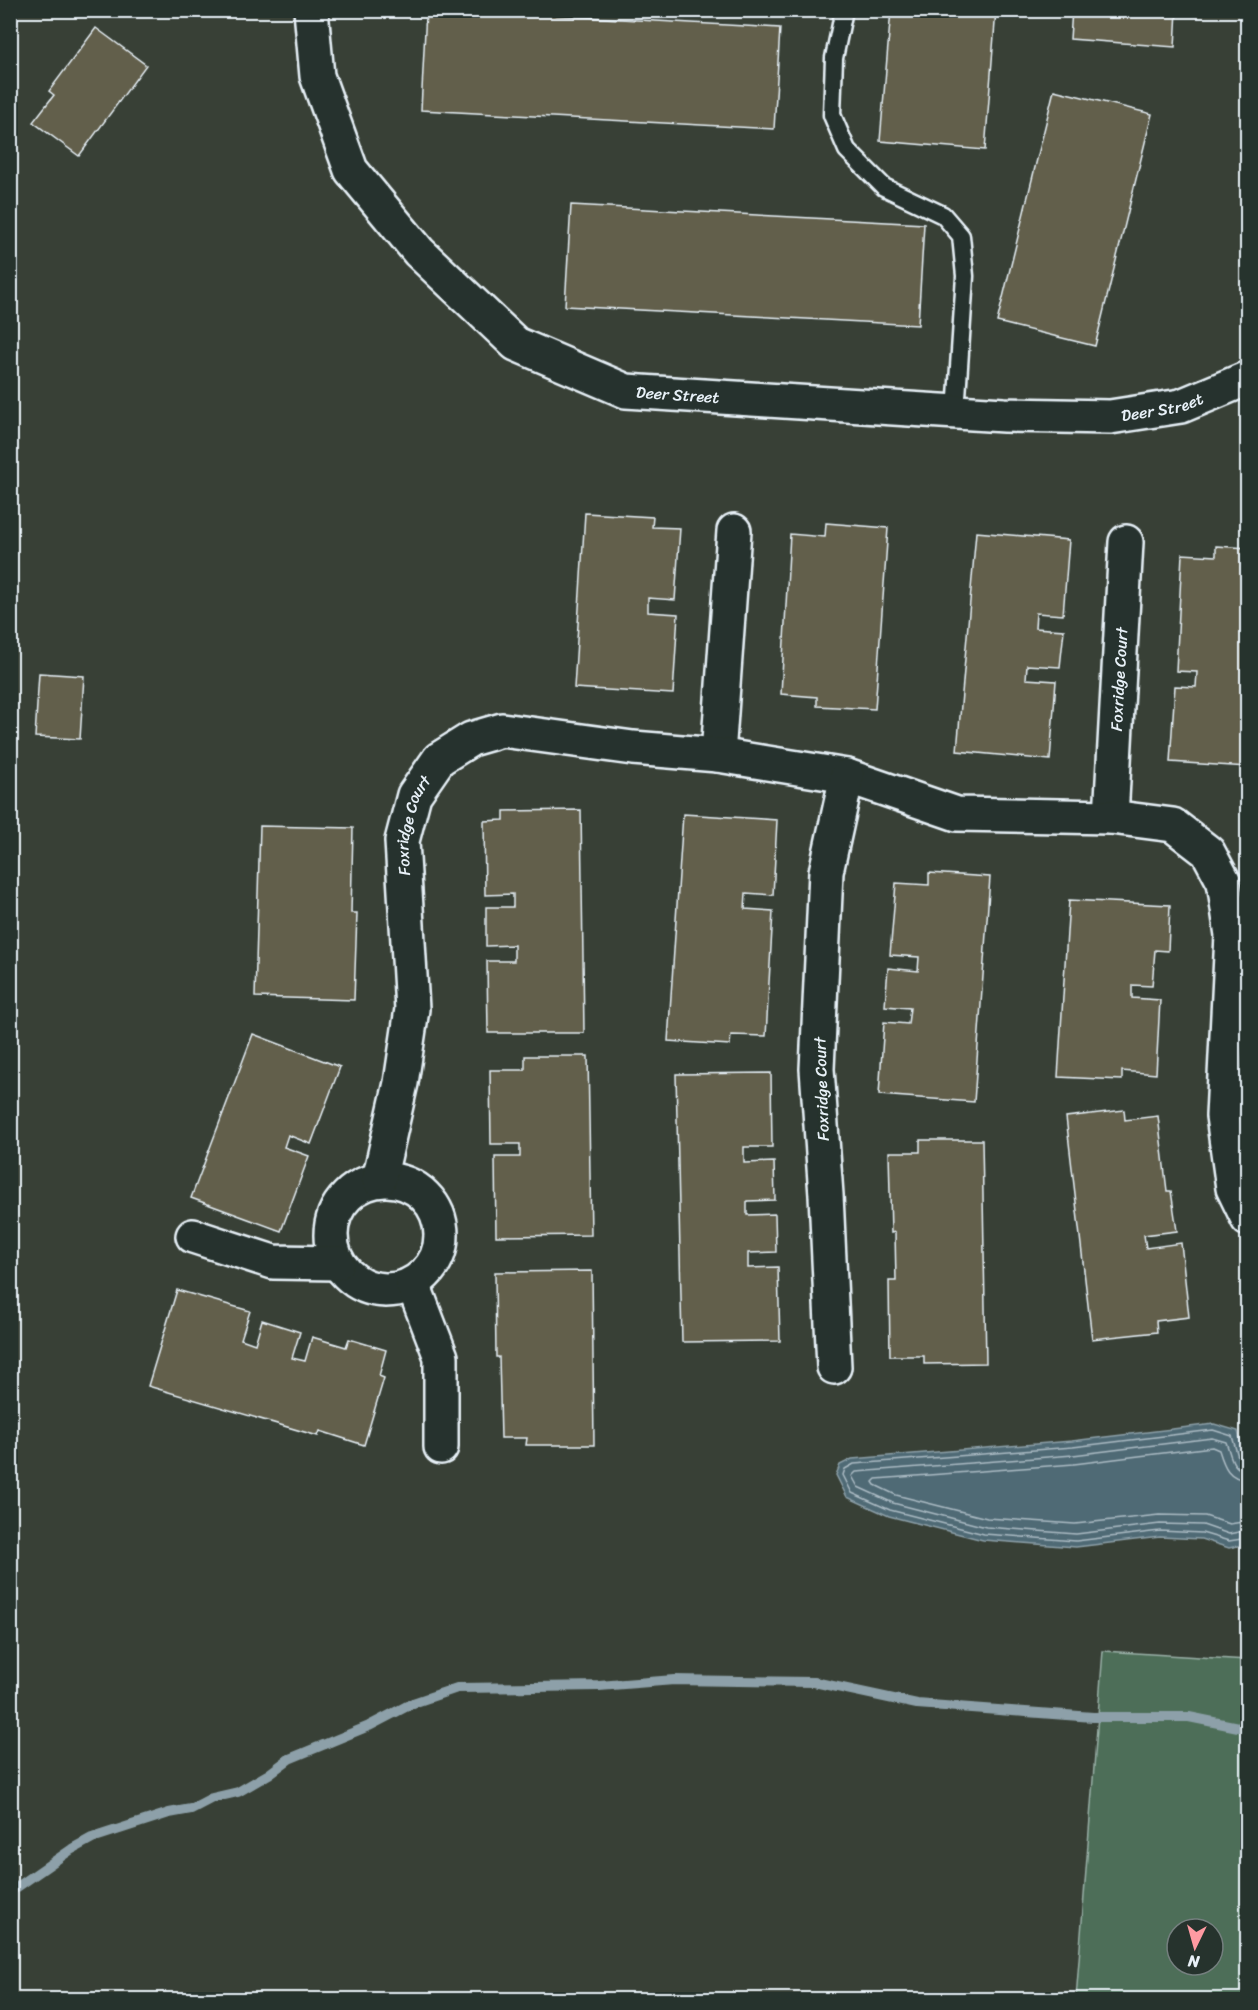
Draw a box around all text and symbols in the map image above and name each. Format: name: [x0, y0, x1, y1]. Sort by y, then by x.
street label: Deer Street: [635, 378, 720, 412]
street label: Deer Street: [1119, 384, 1208, 430]
street label: Foxridge Court: [1102, 626, 1136, 732]
street label: Foxridge Court: [388, 769, 439, 876]
street label: Foxridge Court: [805, 1036, 838, 1142]
north arrow: [1165, 1917, 1225, 1977]
text: N: [1186, 1946, 1202, 1976]

